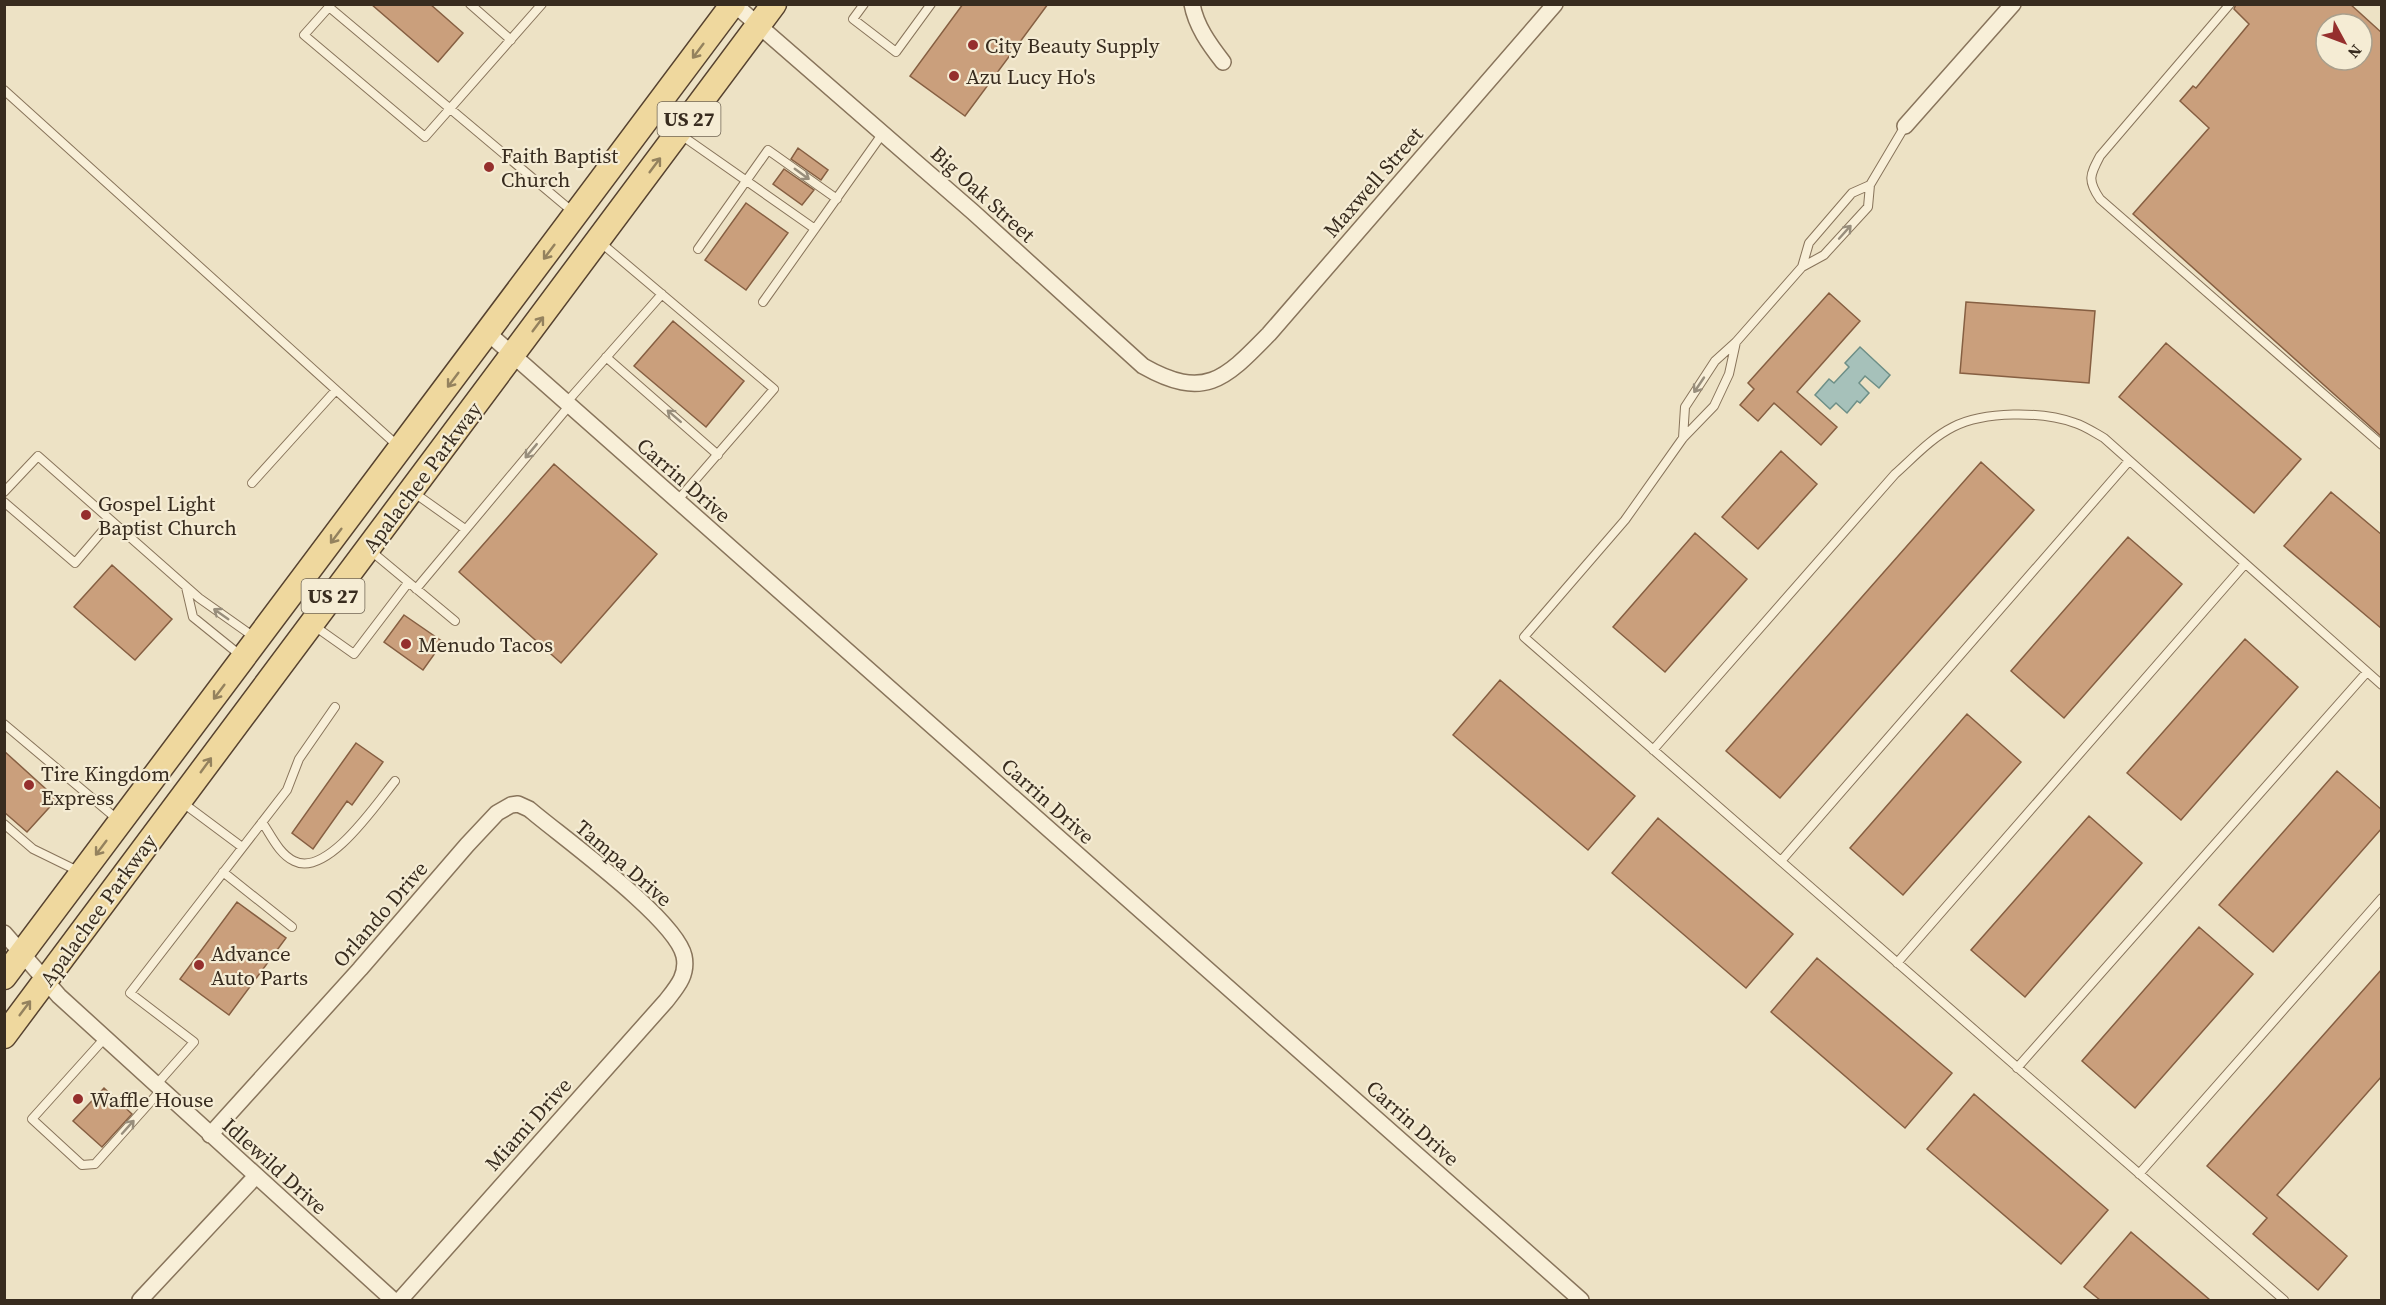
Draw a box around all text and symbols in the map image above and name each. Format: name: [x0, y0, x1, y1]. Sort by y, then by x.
north arrow: [2314, 12, 2374, 72]
place label: City Beauty Supply: [985, 31, 1160, 60]
marker: City Beauty Supply: [966, 38, 980, 52]
text: N: [2343, 40, 2367, 64]
one-way arrow: [692, 43, 704, 59]
place label: Azu Lucy Ho's: [966, 62, 1096, 91]
marker: Azu Lucy Ho's: [947, 69, 961, 83]
road number: US 27: [658, 102, 720, 136]
street label: Maxwell Street: [1317, 120, 1429, 244]
street label: Big Oak Street: [924, 139, 1042, 249]
place label: Faith Baptist Church: [501, 141, 618, 194]
one-way arrow: [649, 158, 661, 174]
marker: Faith Baptist Church: [482, 160, 496, 174]
one-way arrow: [794, 168, 810, 180]
one-way arrow: [1838, 225, 1852, 240]
one-way arrow: [542, 243, 555, 259]
one-way arrow: [531, 316, 544, 332]
one-way arrow: [447, 371, 459, 387]
one-way arrow: [1693, 377, 1705, 393]
street label: Apalachee Parkway: [356, 395, 488, 558]
one-way arrow: [667, 409, 682, 423]
street label: Carrin Drive: [631, 431, 737, 529]
one-way arrow: [525, 443, 538, 459]
place label: Gospel Light Baptist Church: [98, 489, 237, 542]
marker: Gospel Light Baptist Church: [79, 508, 93, 522]
one-way arrow: [330, 527, 342, 543]
road number: US 27: [302, 579, 364, 613]
one-way arrow: [214, 608, 230, 620]
place label: Menudo Tacos: [418, 630, 553, 659]
marker: Menudo Tacos: [399, 637, 413, 651]
one-way arrow: [212, 684, 225, 700]
street label: Carrin Drive: [995, 751, 1101, 851]
one-way arrow: [199, 757, 212, 773]
place label: Tire Kingdom Express: [41, 759, 170, 812]
marker: Tire Kingdom Express: [22, 778, 36, 792]
street label: Tampa Drive: [569, 813, 679, 913]
street label: Apalachee Parkway: [33, 828, 163, 992]
one-way arrow: [95, 840, 108, 856]
street label: Orlando Drive: [326, 855, 434, 973]
place label: Advance Auto Parts: [211, 939, 308, 992]
marker: Advance Auto Parts: [192, 958, 206, 972]
one-way arrow: [19, 1001, 32, 1017]
street label: Miami Drive: [478, 1071, 578, 1177]
street label: Carrin Drive: [1360, 1073, 1466, 1173]
place label: Waffle House: [90, 1085, 214, 1114]
marker: Waffle House: [71, 1092, 85, 1106]
street label: Idlewild Drive: [216, 1111, 334, 1221]
one-way arrow: [121, 1120, 135, 1135]

